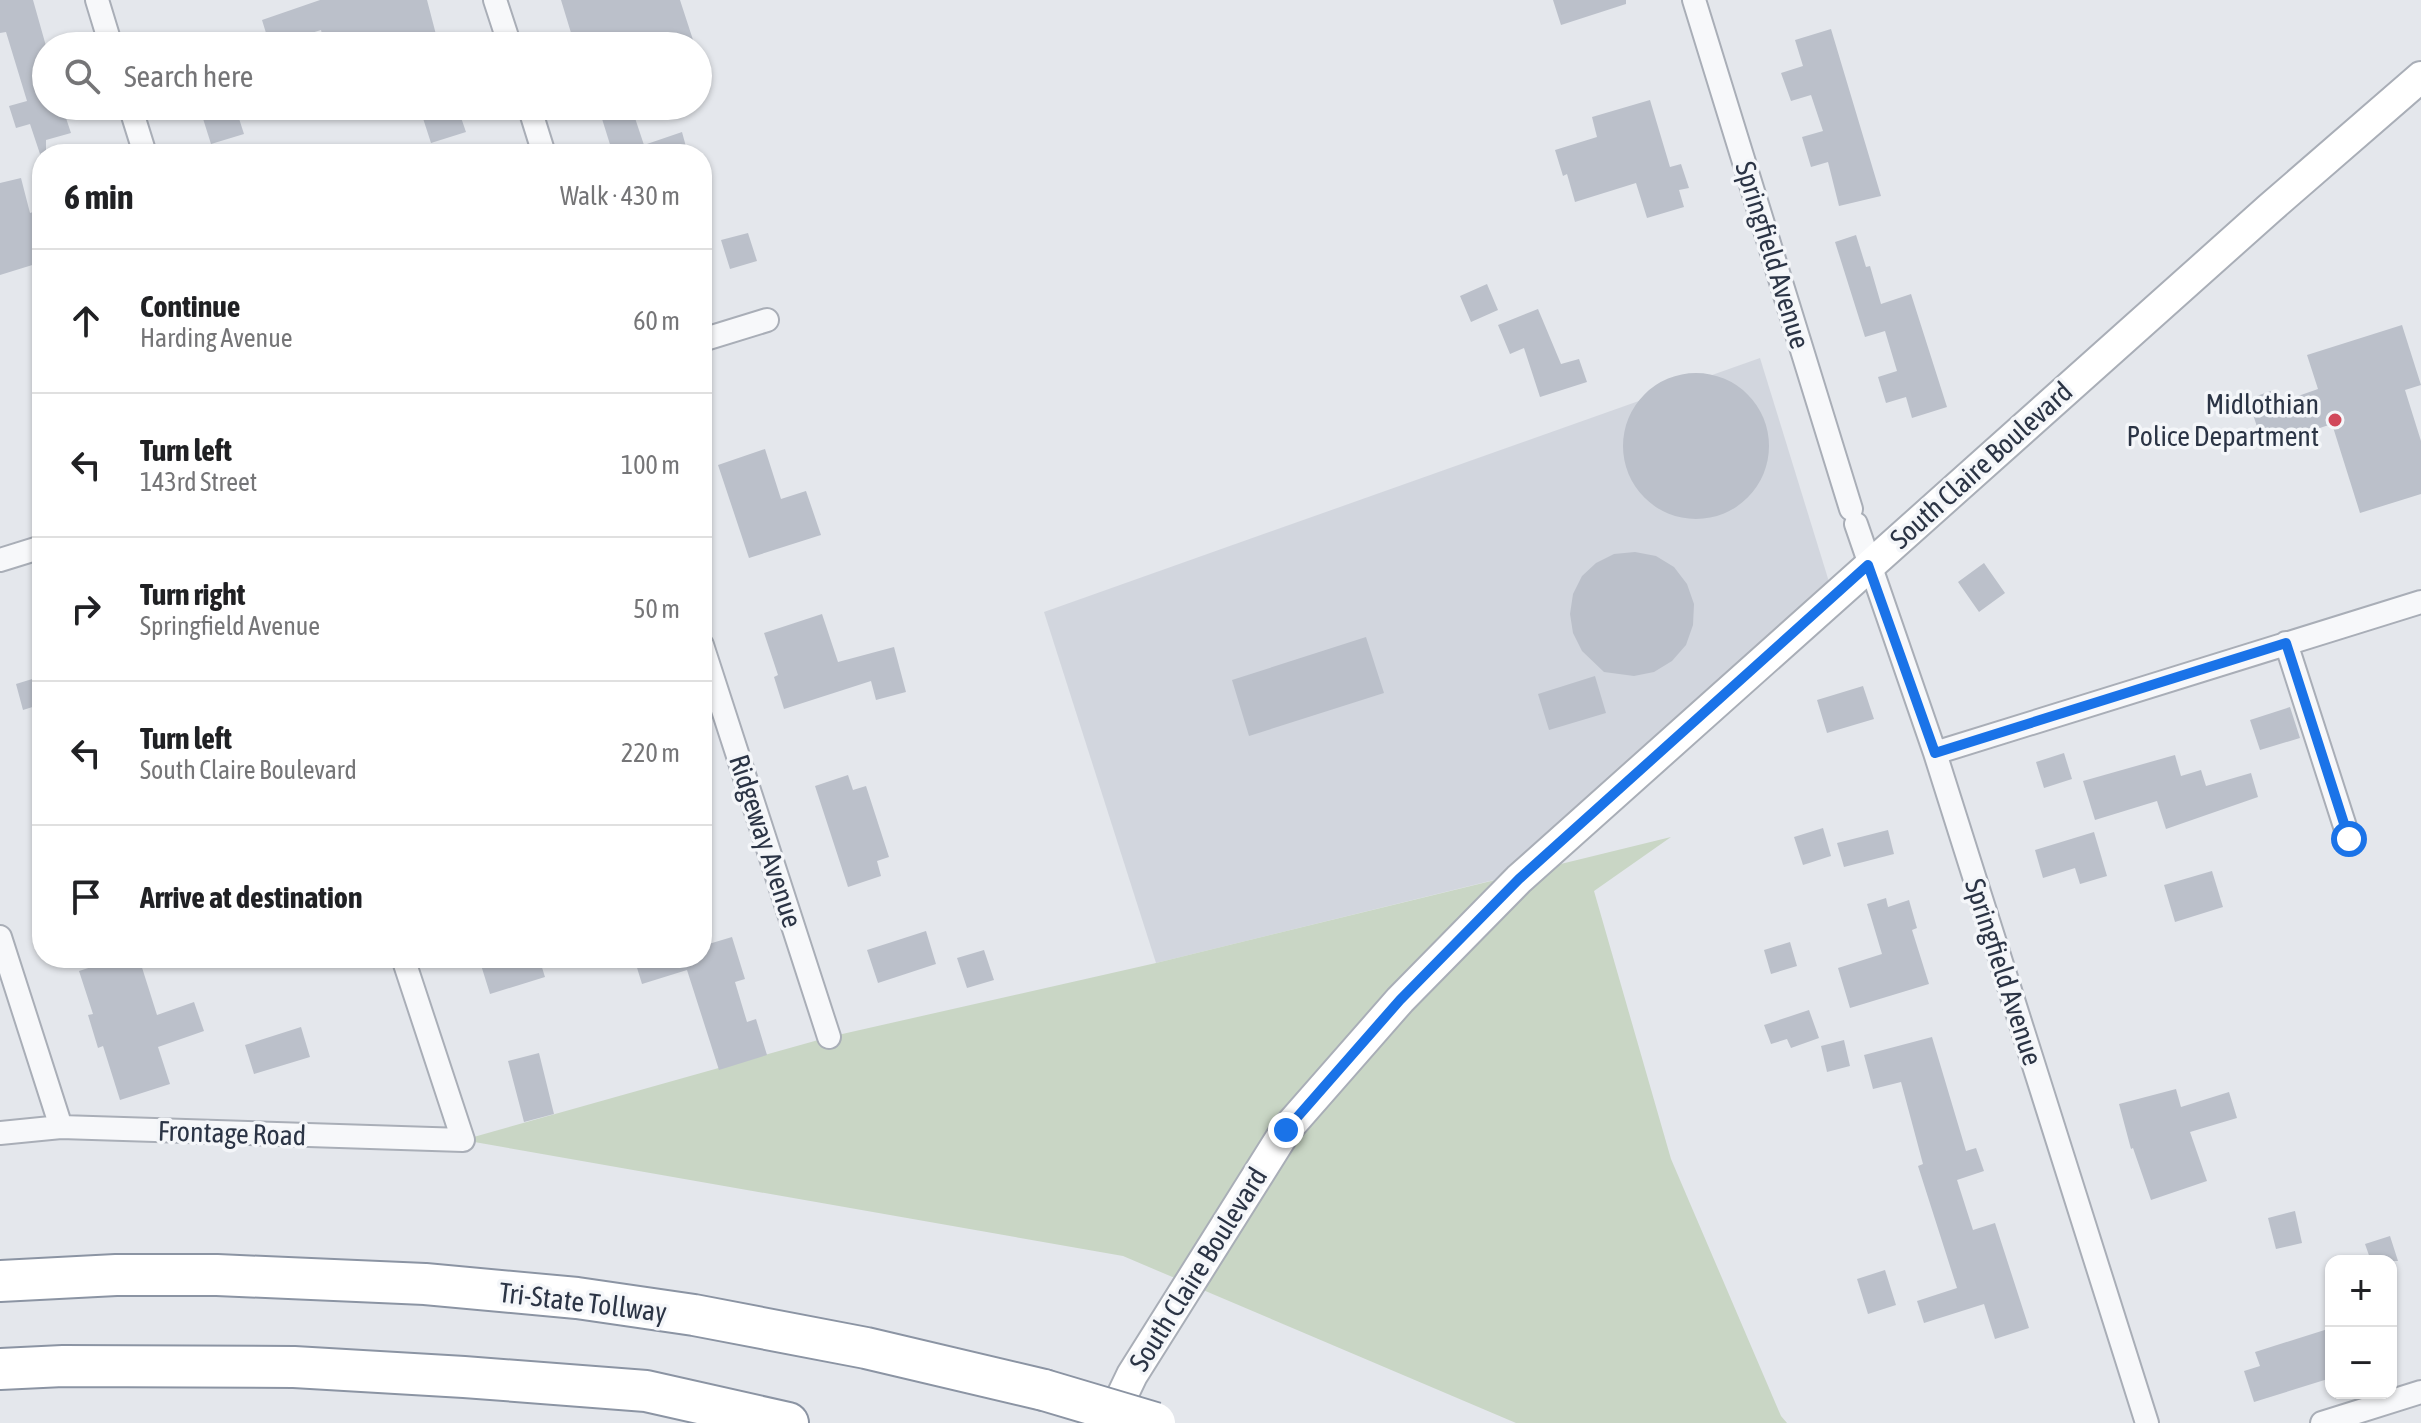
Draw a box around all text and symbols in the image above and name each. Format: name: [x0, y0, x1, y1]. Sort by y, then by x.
search box: [32, 32, 712, 120]
icon: search: [60, 54, 104, 98]
text: Search here: [124, 59, 253, 93]
street label: Springfield Avenue: [1729, 158, 1817, 352]
text: 6 min: [64, 177, 133, 216]
text: Walk · 430 m: [560, 181, 680, 211]
text: Continue: [140, 289, 240, 323]
icon: ahead: [64, 299, 108, 343]
text: 60 m: [633, 306, 680, 336]
text: Harding Avenue: [140, 323, 293, 353]
street label: South Claire Boulevard: [1884, 375, 2078, 555]
place label: Midlothian Police Department: [2126, 388, 2319, 452]
marker: Midlothian Police Department: [2326, 411, 2344, 429]
text: Turn left: [140, 433, 232, 467]
icon: left: [64, 443, 108, 487]
text: 100 m: [621, 450, 680, 480]
text: 143rd Street: [140, 467, 257, 497]
text: Turn right: [140, 577, 246, 611]
icon: right: [64, 587, 108, 631]
text: 50 m: [633, 594, 680, 624]
text: Springfield Avenue: [140, 611, 320, 641]
text: Turn left: [140, 721, 232, 755]
icon: left: [64, 731, 108, 775]
text: 220 m: [621, 738, 680, 768]
street label: Ridgeway Avenue: [723, 750, 809, 932]
text: South Claire Boulevard: [140, 755, 357, 785]
route start: [2331, 821, 2367, 857]
icon: arrive: [64, 875, 108, 919]
street label: Springfield Avenue: [1959, 875, 2049, 1069]
text: Arrive at destination: [140, 880, 362, 914]
route end: [1268, 1112, 1304, 1148]
street label: Frontage Road: [157, 1114, 307, 1152]
street label: South Claire Boulevard: [1123, 1161, 1273, 1377]
map controls: [2325, 1255, 2397, 1399]
button: +: [2325, 1255, 2397, 1327]
street label: Tri-State Tollway: [497, 1276, 669, 1328]
button: −: [2325, 1327, 2397, 1399]

